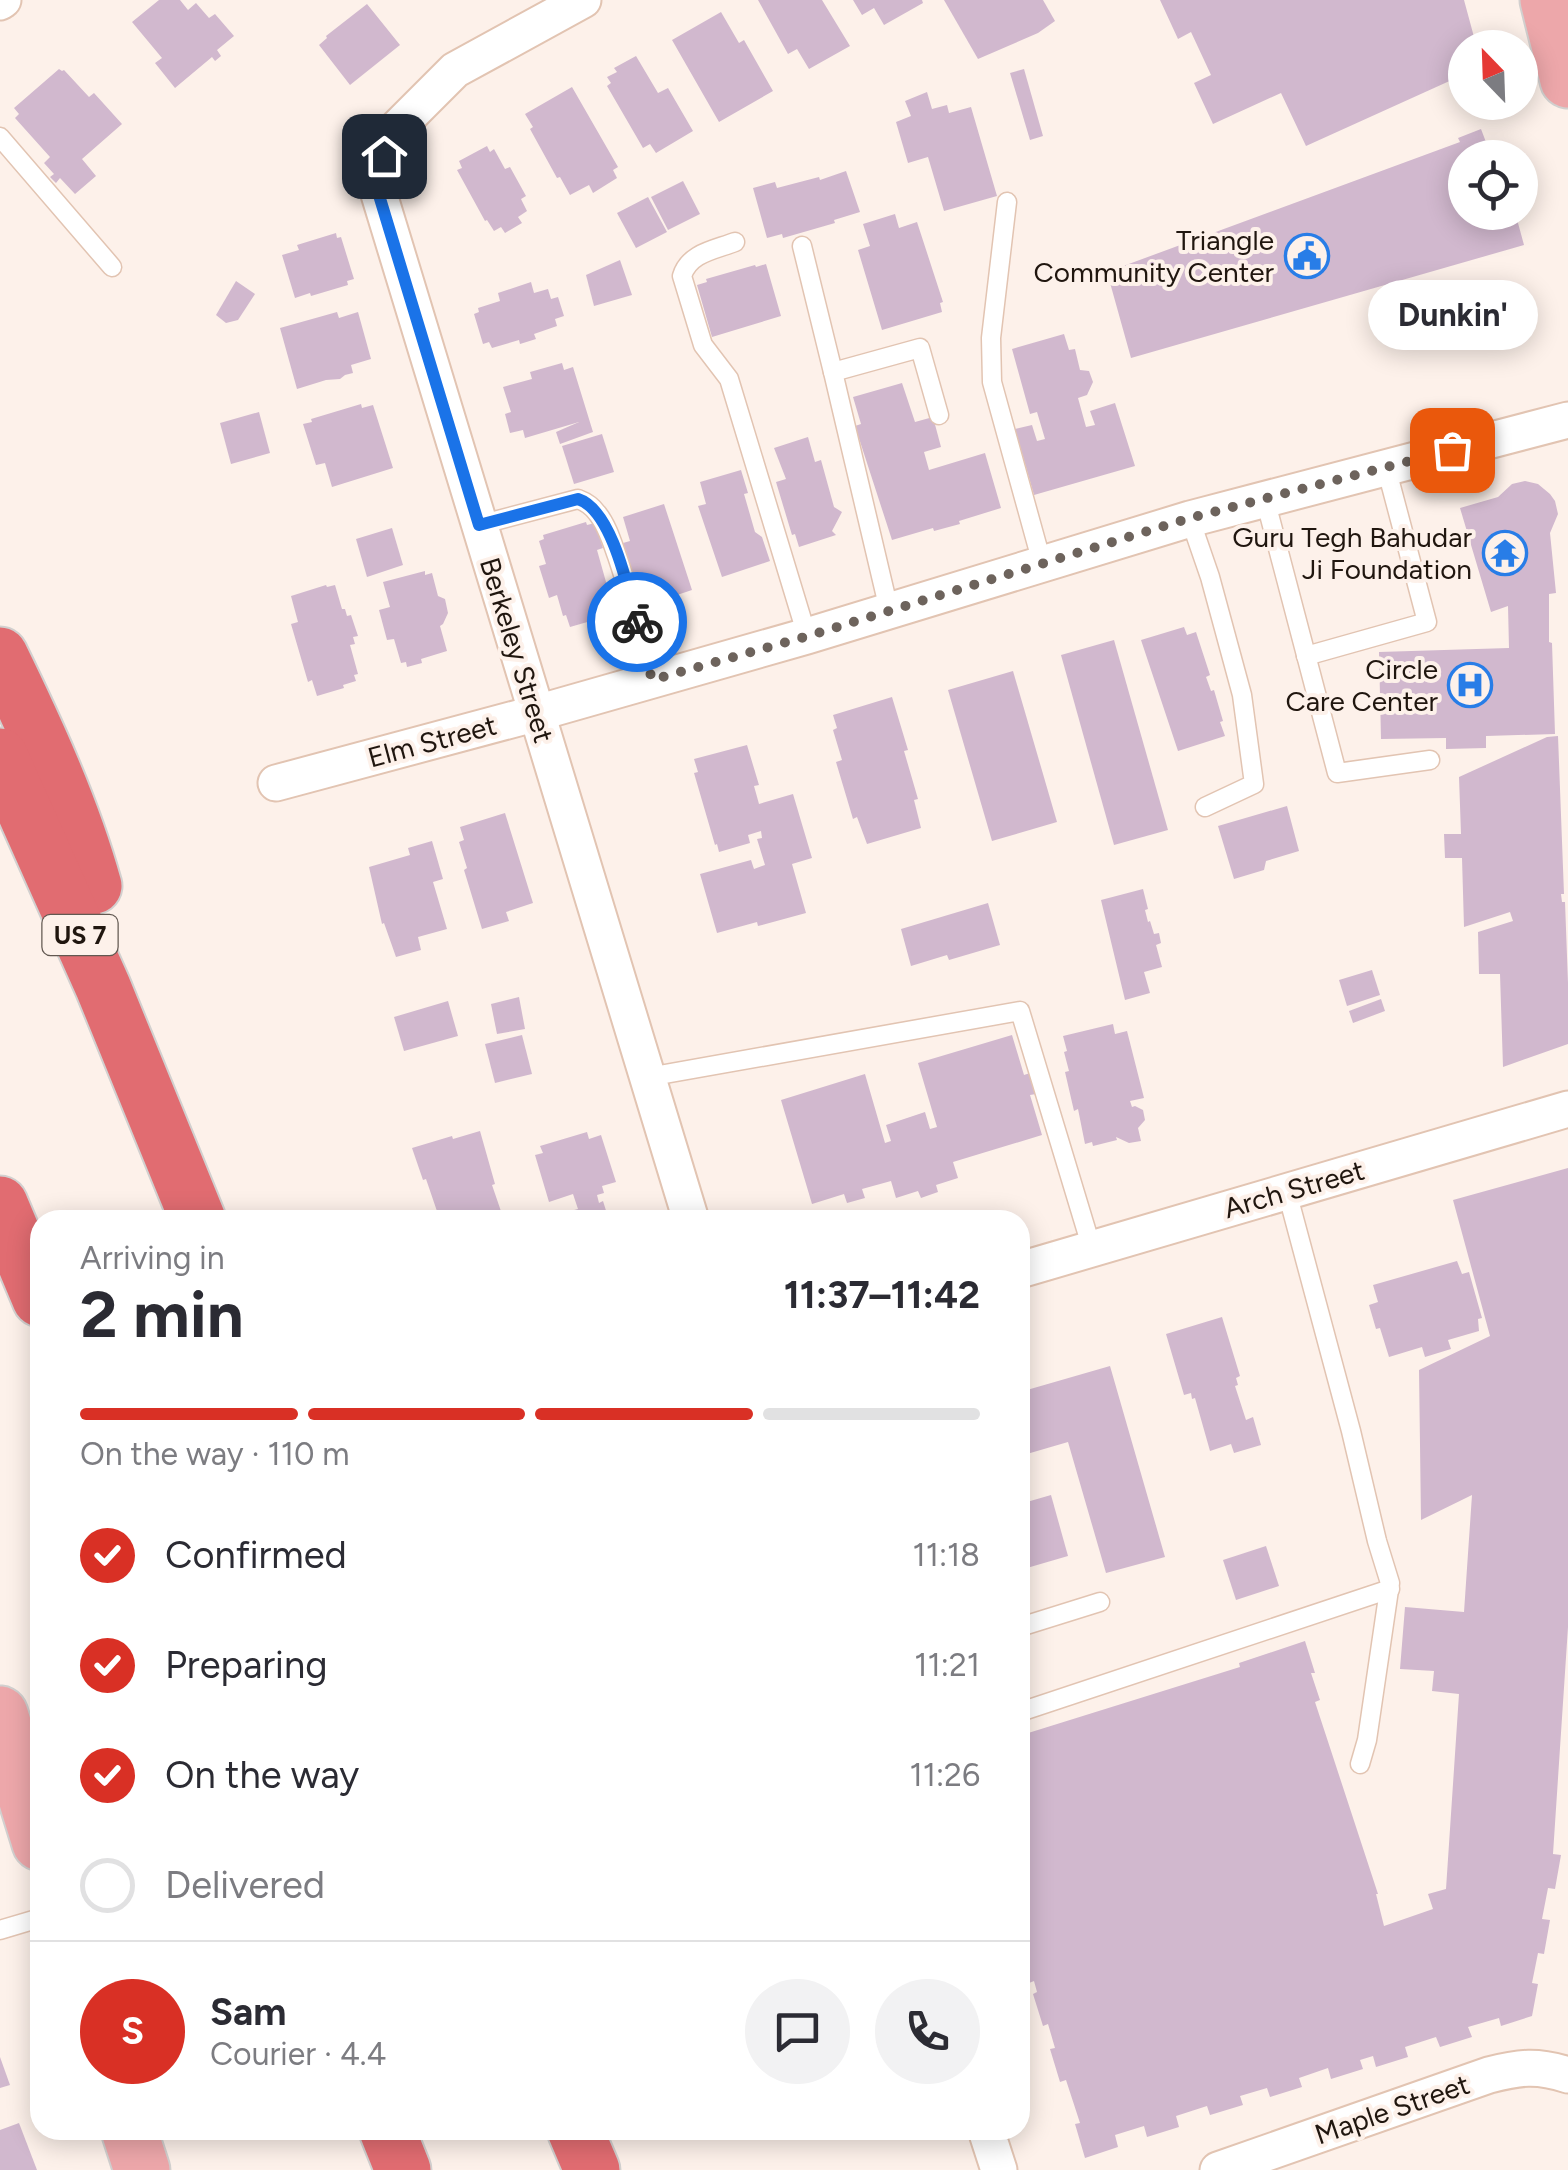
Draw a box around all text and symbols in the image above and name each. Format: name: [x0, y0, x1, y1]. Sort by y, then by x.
north arrow: [1448, 30, 1538, 120]
map controls: [1448, 30, 1538, 230]
pin: [342, 114, 427, 199]
icon: home: [357, 129, 412, 184]
button: locate: [1448, 140, 1538, 230]
place label: Triangle Community Center: [1034, 223, 1275, 289]
public building icon: Triangle Community Center: [1284, 233, 1330, 279]
callout: Dunkin': [1367, 280, 1537, 350]
text: Dunkin': [1398, 296, 1508, 334]
pin: [1410, 408, 1495, 493]
icon: bag: [1425, 423, 1480, 478]
place label: Guru Tegh Bahudar Ji Foundation: [1232, 520, 1473, 586]
temple icon: Guru Tegh Bahudar Ji Foundation: [1482, 530, 1528, 576]
street label: Berkeley Street: [473, 553, 561, 747]
courier: [587, 572, 687, 672]
icon: bike: [610, 595, 665, 650]
place label: Circle Care Center: [1285, 652, 1439, 718]
hospital icon: Circle Care Center: [1447, 662, 1493, 708]
street label: Elm Street: [364, 708, 500, 774]
road number: US 7: [42, 915, 118, 955]
street label: Arch Street: [1220, 1153, 1368, 1225]
text: Arriving in: [80, 1239, 225, 1277]
text: 11:37–11:42: [784, 1272, 980, 1318]
text: 2 min: [80, 1275, 244, 1353]
text: On the way · 110 m: [80, 1435, 350, 1473]
icon: check: [80, 1528, 135, 1583]
text: Confirmed: [165, 1532, 347, 1578]
text: 11:18: [913, 1536, 980, 1574]
icon: check: [80, 1638, 135, 1693]
text: Preparing: [165, 1642, 327, 1688]
text: 11:21: [914, 1646, 980, 1684]
icon: check: [80, 1748, 135, 1803]
text: On the way: [165, 1752, 359, 1798]
text: 11:26: [909, 1756, 980, 1794]
text: Delivered: [165, 1862, 325, 1908]
button: chat: [745, 1979, 850, 2084]
button: phone: [875, 1979, 980, 2084]
text: Sam: [210, 1989, 286, 2035]
text: S: [121, 2008, 144, 2054]
text: Courier · 4.4: [210, 2035, 386, 2073]
street label: Maple Street: [1310, 2067, 1474, 2151]

